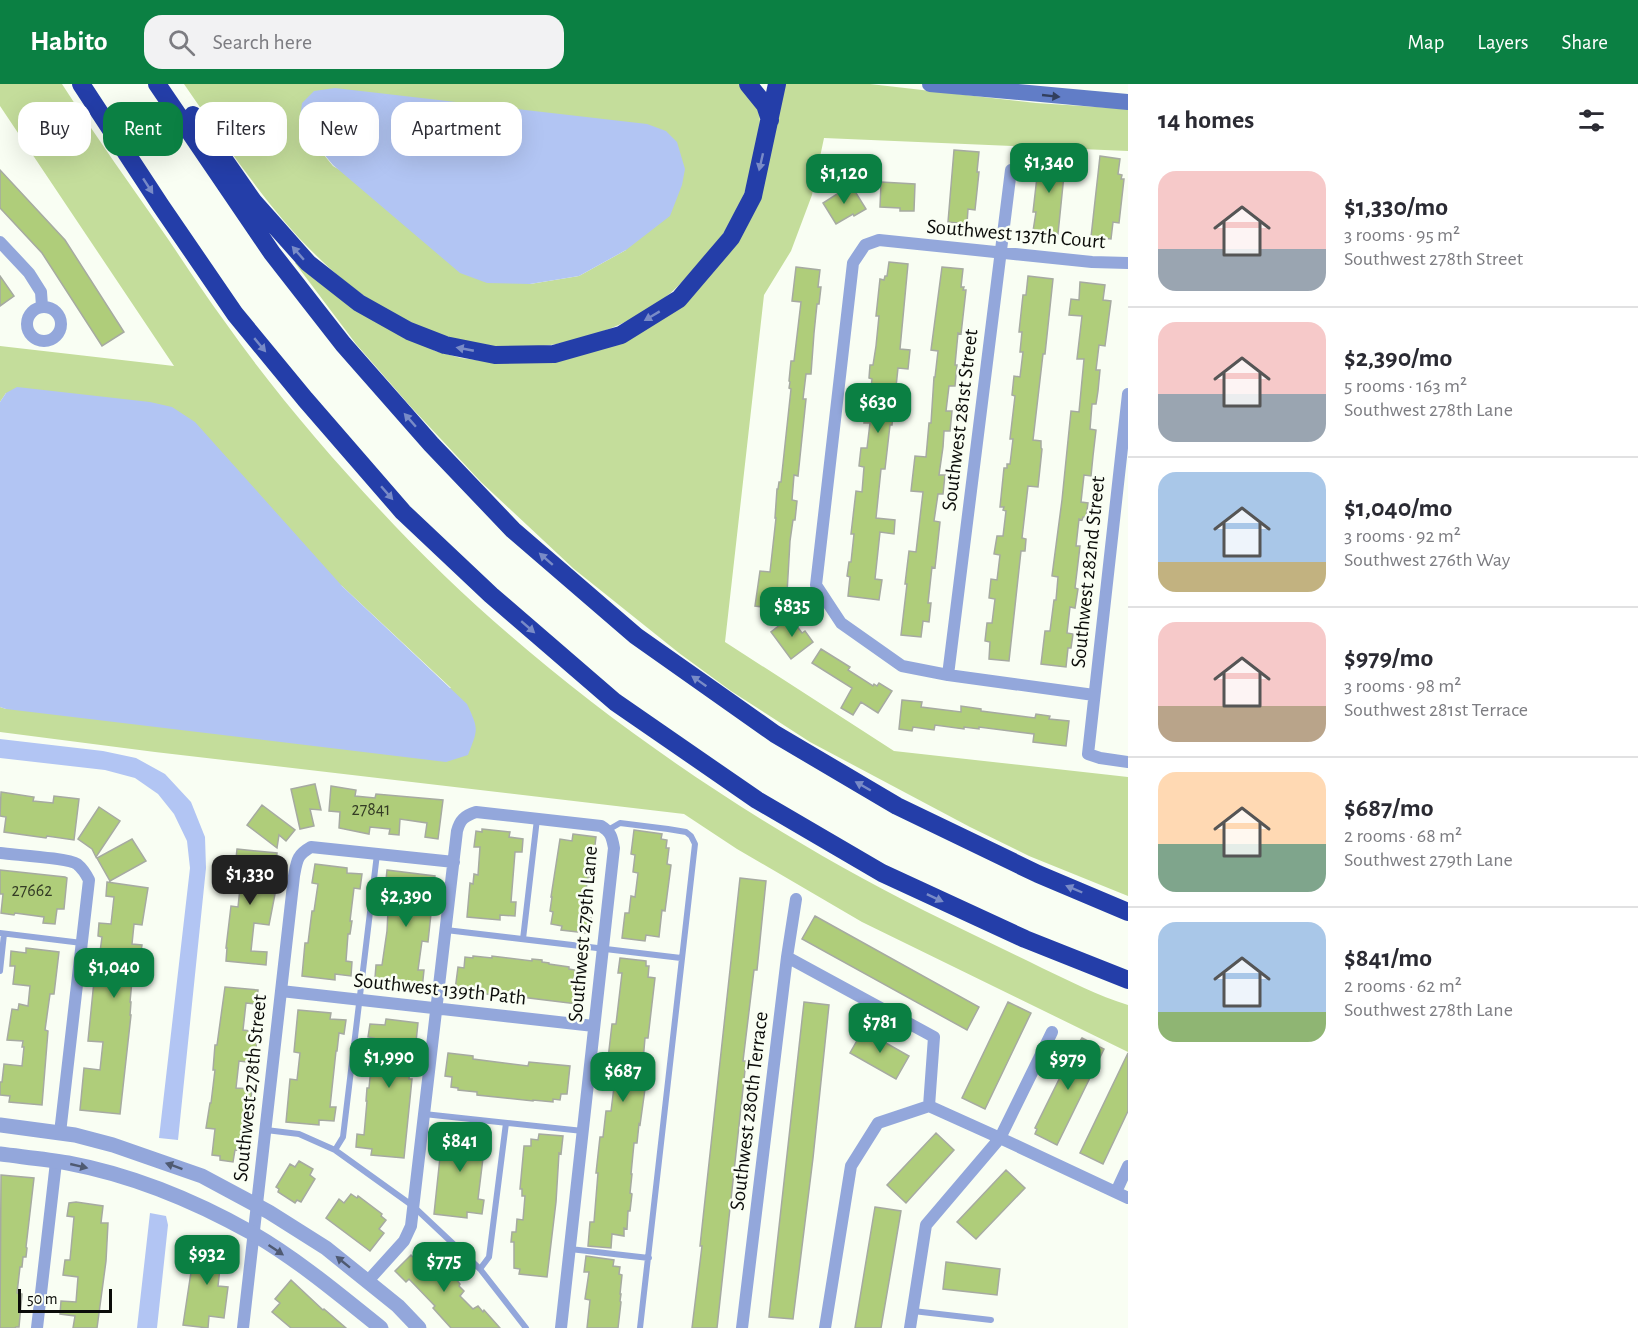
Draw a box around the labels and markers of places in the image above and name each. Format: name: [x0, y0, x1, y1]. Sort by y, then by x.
pin: $1,340: [1000, 143, 1098, 194]
pin: $1,120: [795, 154, 893, 205]
pin: $630: [842, 383, 914, 434]
pin: $835: [756, 587, 828, 638]
pin: $1,330: [201, 855, 299, 906]
pin: $2,390: [357, 877, 455, 928]
pin: $1,040: [65, 948, 163, 999]
pin: $781: [844, 1003, 916, 1054]
pin: $1,990: [340, 1038, 438, 1089]
pin: $979: [1032, 1040, 1104, 1091]
pin: $687: [587, 1052, 659, 1103]
pin: $841: [424, 1122, 496, 1173]
pin: $932: [171, 1235, 243, 1286]
pin: $775: [408, 1242, 480, 1293]

